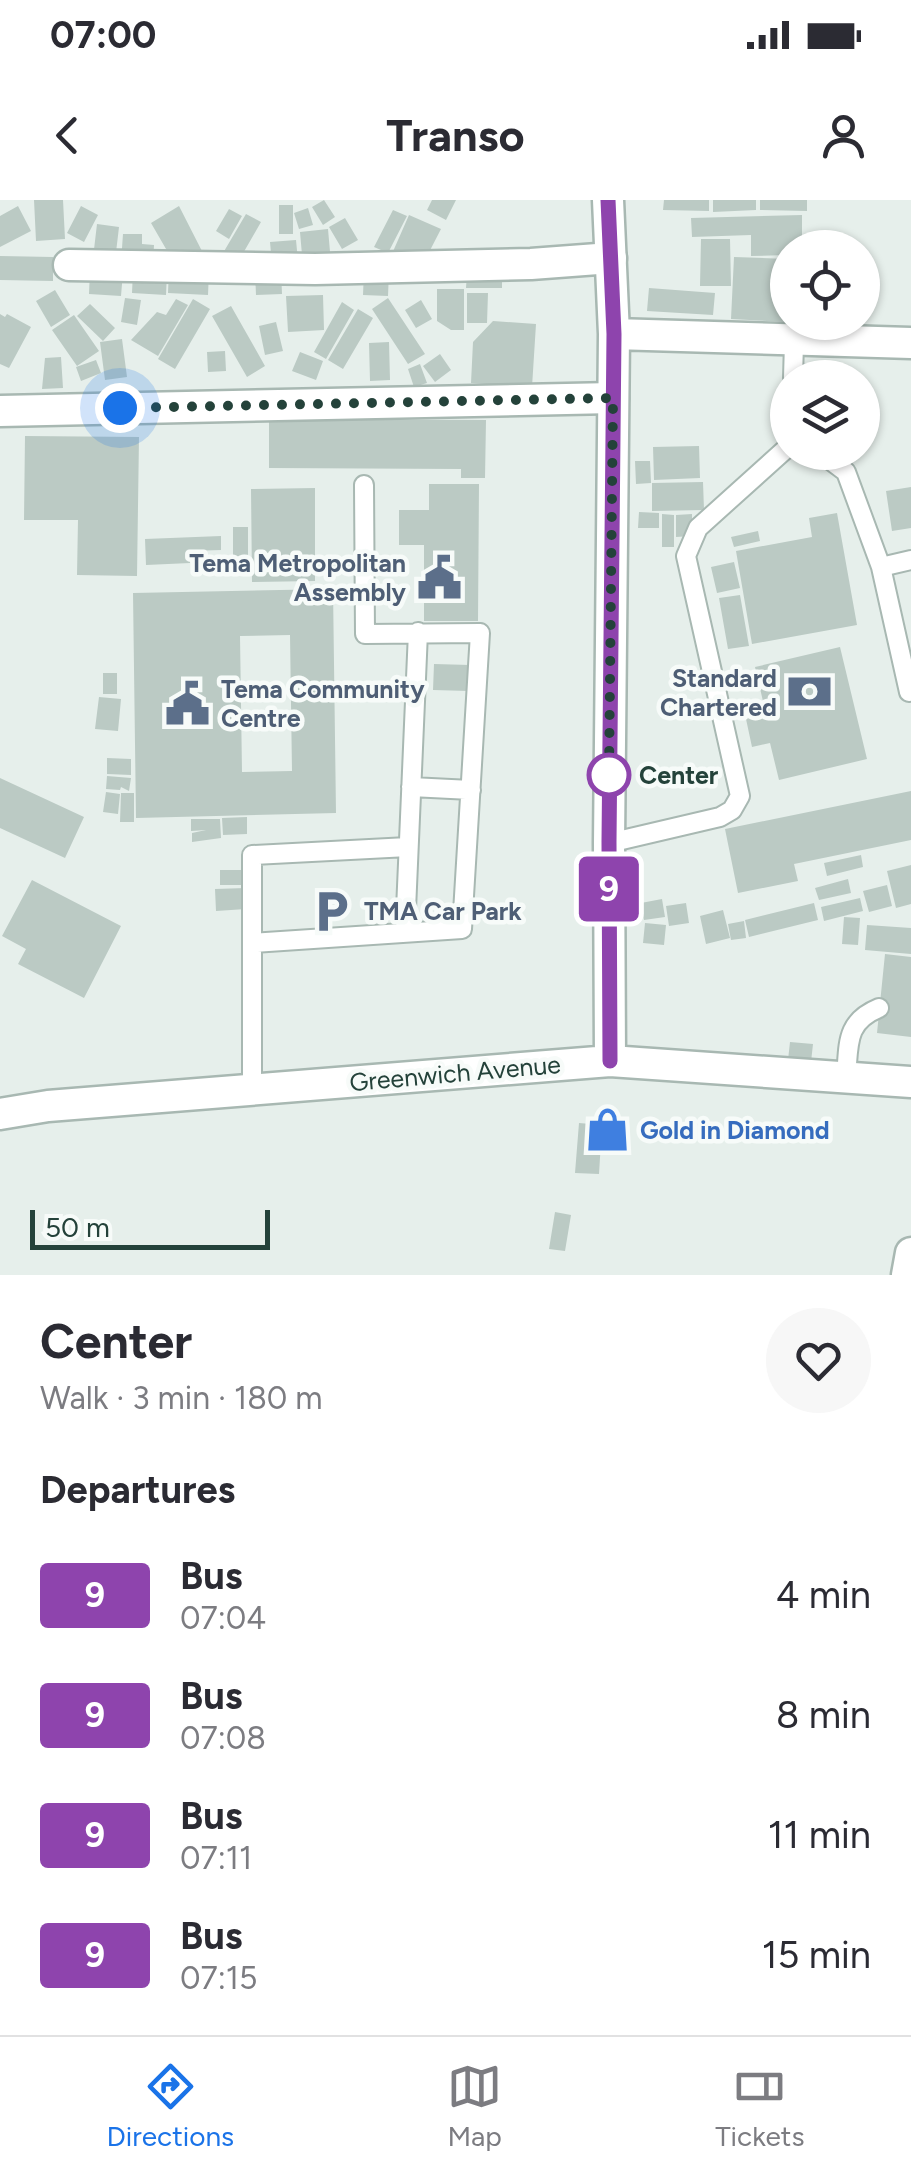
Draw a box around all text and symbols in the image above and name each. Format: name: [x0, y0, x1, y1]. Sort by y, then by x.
text: 07:00: [50, 12, 156, 58]
icon: back: [40, 108, 95, 163]
text: Transo: [386, 108, 525, 162]
icon: person: [816, 108, 871, 163]
map controls: [770, 230, 880, 470]
button: locate: [770, 230, 880, 340]
button: layers: [770, 360, 880, 470]
your location: [95, 383, 145, 433]
place label: Tema Metropolitan Assembly: [189, 548, 407, 607]
public building icon: Tema Metropolitan Assembly: [415, 553, 463, 601]
place label: Standard Chartered: [660, 663, 777, 722]
bank icon: Standard Chartered: [786, 668, 834, 716]
place label: Tema Community Centre: [221, 674, 425, 733]
public building icon: Tema Community Centre: [164, 679, 212, 727]
marker: Center: [588, 754, 630, 796]
place label: Center: [639, 760, 719, 790]
line badge: 9: [576, 856, 642, 922]
text: 9: [599, 868, 619, 910]
parking icon: TMA Car Park: [307, 887, 355, 935]
place label: TMA Car Park: [364, 896, 522, 926]
street label: Greenwich Avenue: [348, 1049, 562, 1097]
shop icon: Gold in Diamond: [583, 1106, 631, 1154]
place label: Gold in Diamond: [640, 1115, 830, 1145]
scale bar: [30, 1205, 270, 1250]
text: 50 m: [45, 1210, 110, 1244]
button: heart: [766, 1308, 871, 1413]
text: Center: [40, 1312, 192, 1370]
text: Walk · 3 min · 180 m: [40, 1379, 323, 1417]
text: Departures: [40, 1467, 235, 1513]
text: Bus: [180, 1553, 243, 1599]
text: 4 min: [776, 1572, 871, 1618]
text: 9: [85, 1574, 105, 1616]
text: 07:04: [180, 1599, 266, 1637]
text: Bus: [180, 1673, 243, 1719]
text: 8 min: [776, 1692, 871, 1738]
text: 9: [85, 1694, 105, 1736]
text: 07:08: [180, 1719, 266, 1757]
text: Bus: [180, 1793, 243, 1839]
text: 11 min: [768, 1812, 871, 1858]
text: 9: [85, 1814, 105, 1856]
text: 07:11: [180, 1839, 252, 1877]
text: Bus: [180, 1913, 243, 1959]
text: 15 min: [762, 1932, 871, 1978]
text: 9: [85, 1934, 105, 1976]
text: 07:15: [180, 1959, 257, 1997]
tab: Directions: [107, 2059, 234, 2153]
tab: Map: [447, 2059, 502, 2153]
tab: Tickets: [715, 2059, 804, 2153]

